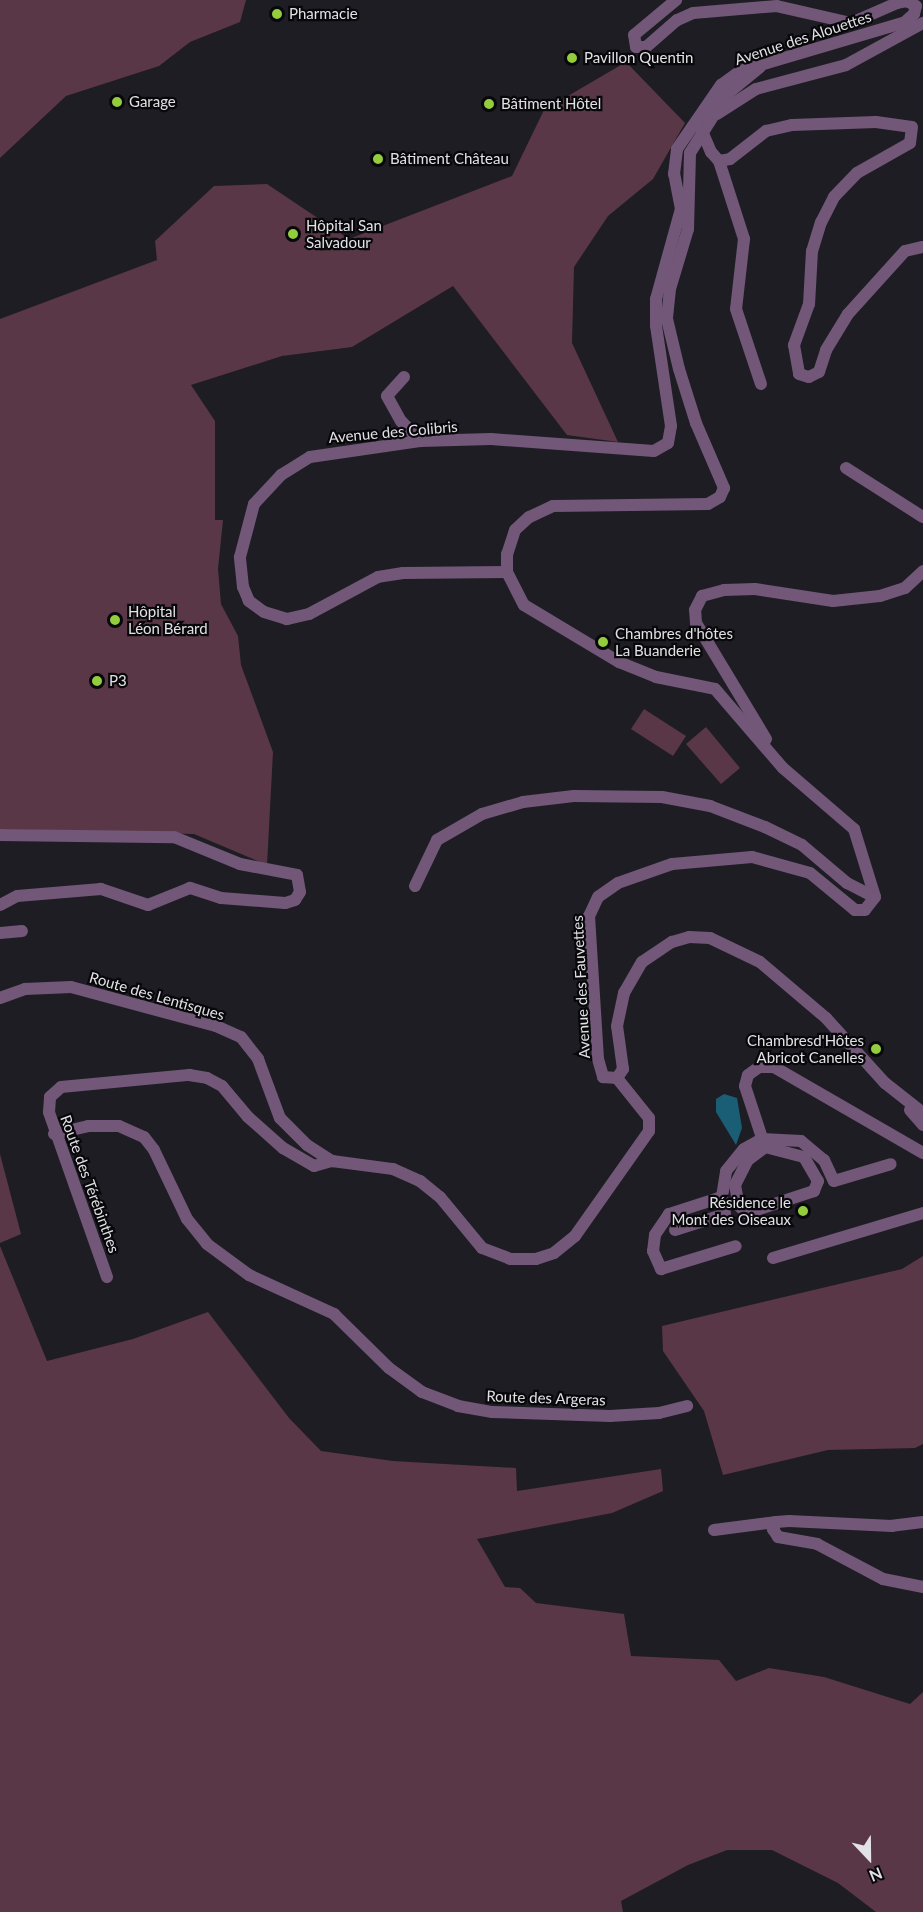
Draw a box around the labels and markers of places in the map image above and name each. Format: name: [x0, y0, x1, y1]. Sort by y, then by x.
place label: Pharmacie: [289, 5, 358, 23]
marker: Pharmacie: [270, 7, 284, 21]
place label: Pavillon Quentin: [584, 49, 693, 67]
marker: Pavillon Quentin: [565, 51, 579, 65]
place label: Garage: [129, 93, 176, 111]
marker: Garage: [110, 95, 124, 109]
place label: Bâtiment Hôtel: [501, 95, 601, 113]
marker: Bâtiment Hôtel: [482, 97, 496, 111]
place label: Bâtiment Château: [390, 150, 509, 168]
marker: Bâtiment Château: [371, 152, 385, 166]
place label: Hôpital San Salvadour: [306, 216, 382, 251]
marker: Hôpital San Salvadour: [284, 225, 302, 243]
place label: Hôpital Léon Bérard: [128, 602, 208, 637]
marker: Hôpital Léon Bérard: [106, 611, 124, 629]
place label: Chambres d'hôtes La Buanderie: [615, 624, 733, 659]
marker: Chambres d'hôtes La Buanderie: [596, 635, 610, 649]
place label: P3: [109, 672, 127, 690]
marker: P3: [90, 674, 104, 688]
place label: Chambresd'Hôtes Abricot Canelles: [747, 1031, 864, 1066]
marker: Chambresd'Hôtes Abricot Canelles: [869, 1042, 883, 1056]
place label: Résidence le Mont des Oiseaux: [671, 1193, 791, 1228]
marker: Résidence le Mont des Oiseaux: [796, 1204, 810, 1218]

